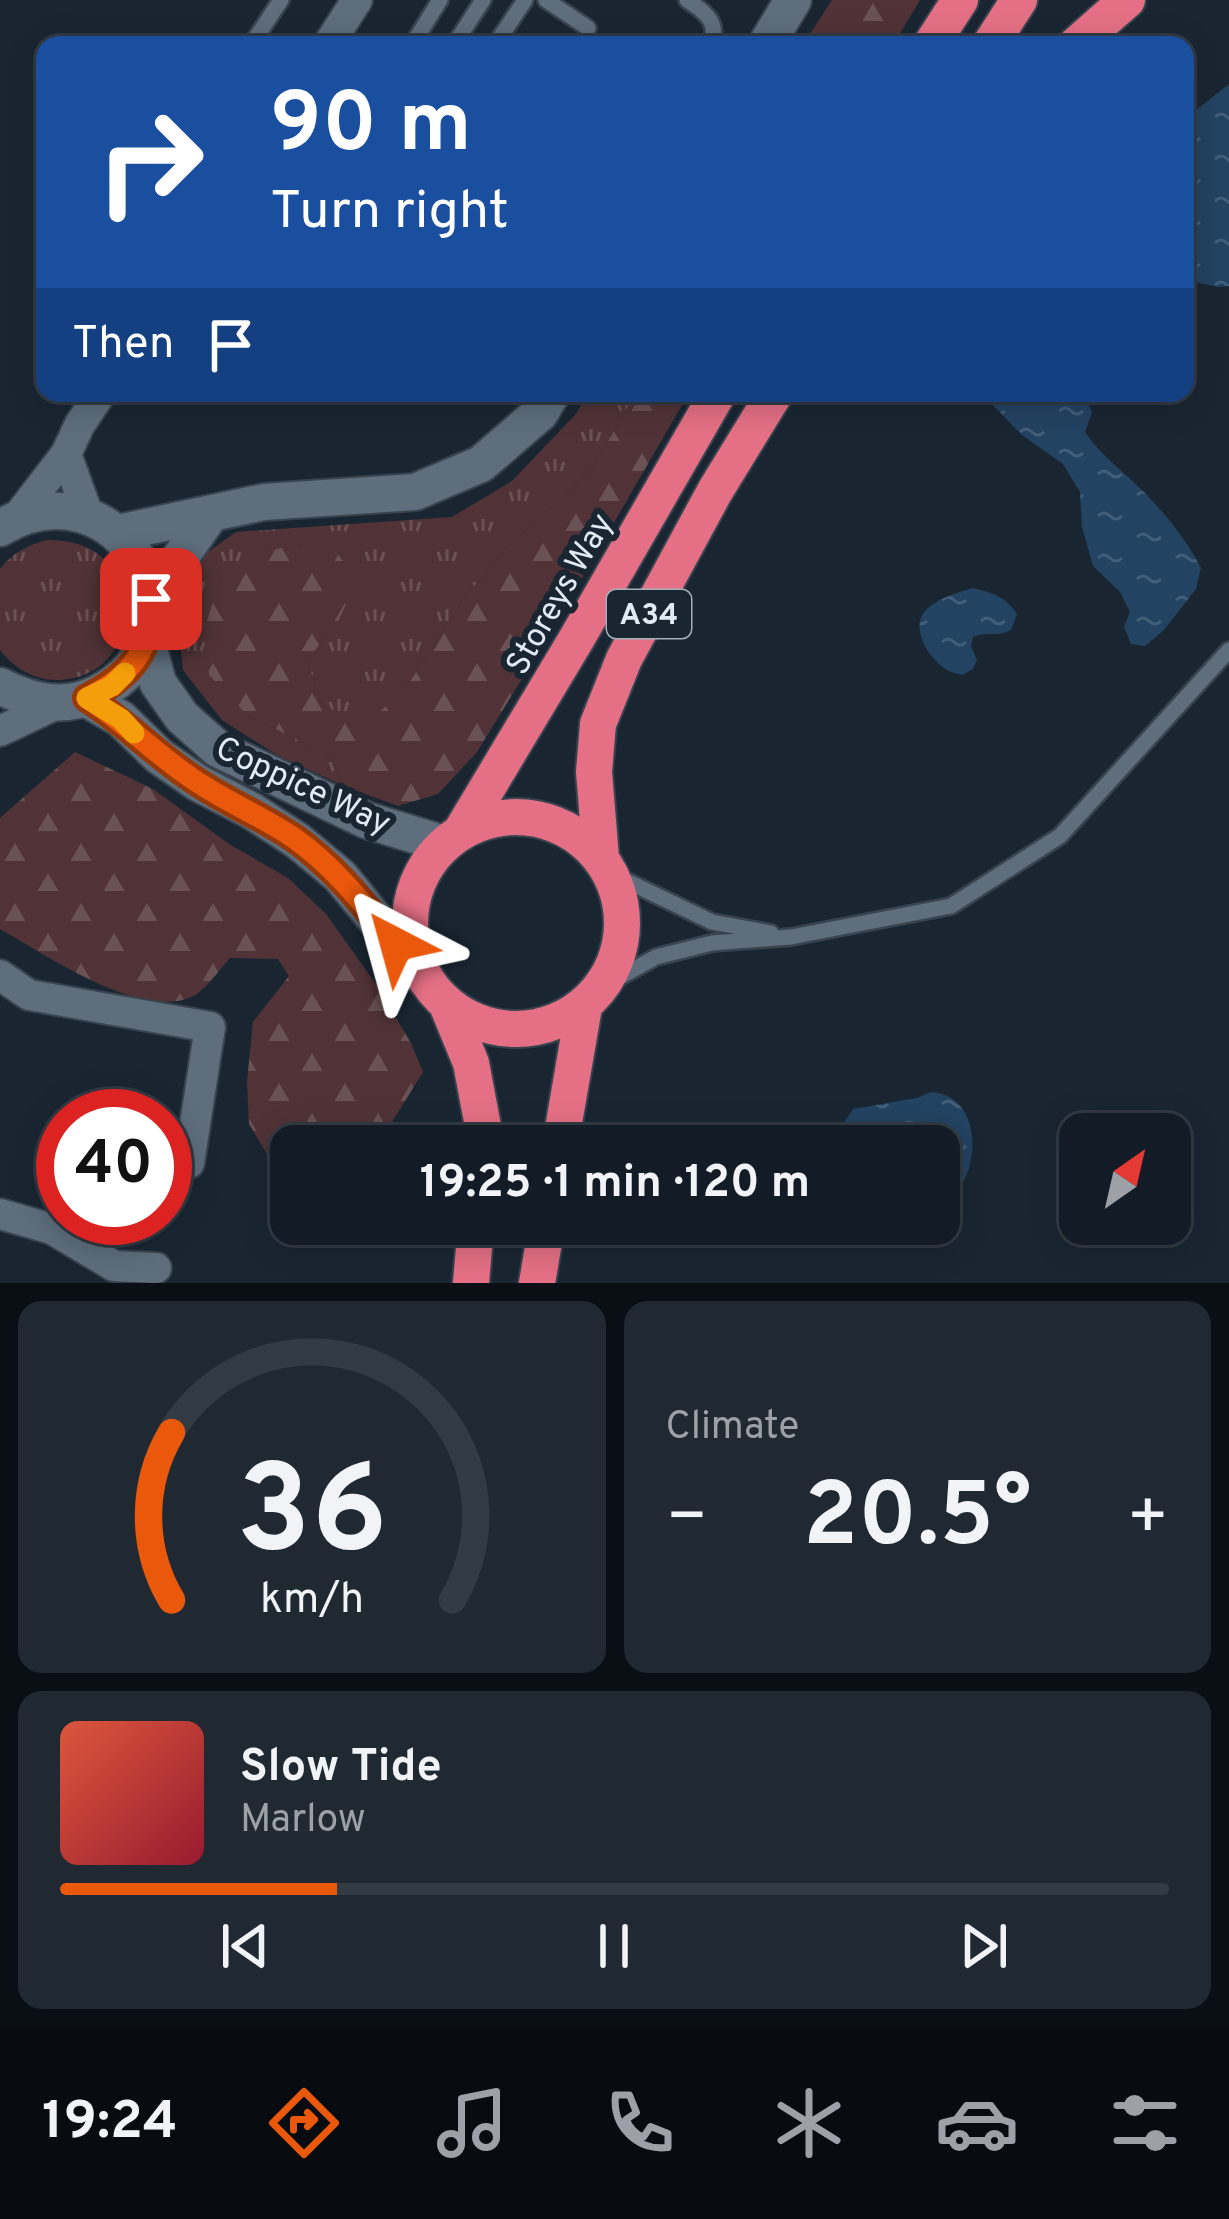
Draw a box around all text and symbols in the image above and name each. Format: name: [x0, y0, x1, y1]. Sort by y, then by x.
text: 90 m: [270, 75, 472, 181]
icon: right: [72, 84, 228, 240]
text: Turn right: [270, 179, 509, 248]
icon: arrive: [198, 312, 264, 378]
text: Then: [72, 317, 174, 374]
street label: Storeys Way: [498, 507, 625, 683]
pin: [100, 548, 202, 650]
icon: arrive: [118, 566, 184, 632]
road number: A34: [607, 590, 691, 638]
street label: Coppice Way: [208, 729, 397, 846]
position arrow: [333, 881, 459, 1007]
speed limit sign: 40: [36, 1089, 192, 1245]
north arrow: [1059, 1113, 1191, 1245]
map controls: [1059, 1113, 1191, 1245]
text: 19:25 · 1 min · 120 m: [420, 1156, 810, 1213]
text: Climate: [666, 1404, 799, 1453]
text: 36: [236, 1439, 388, 1597]
text: 20.5°: [803, 1464, 1032, 1577]
text: −: [666, 1479, 708, 1562]
text: +: [1126, 1479, 1169, 1562]
text: km/h: [260, 1574, 364, 1628]
text: Slow Tide: [240, 1740, 442, 1797]
text: Marlow: [240, 1797, 366, 1846]
icon: previous: [212, 1913, 278, 1979]
icon: pause: [581, 1913, 647, 1979]
icon: next: [951, 1913, 1017, 1979]
icon: directions: [262, 2081, 346, 2165]
icon: music: [430, 2081, 514, 2165]
icon: phone: [598, 2081, 682, 2165]
icon: climate: [767, 2081, 851, 2165]
icon: car: [935, 2081, 1019, 2165]
icon: filters: [1103, 2081, 1187, 2165]
text: 19:24: [42, 2089, 178, 2158]

